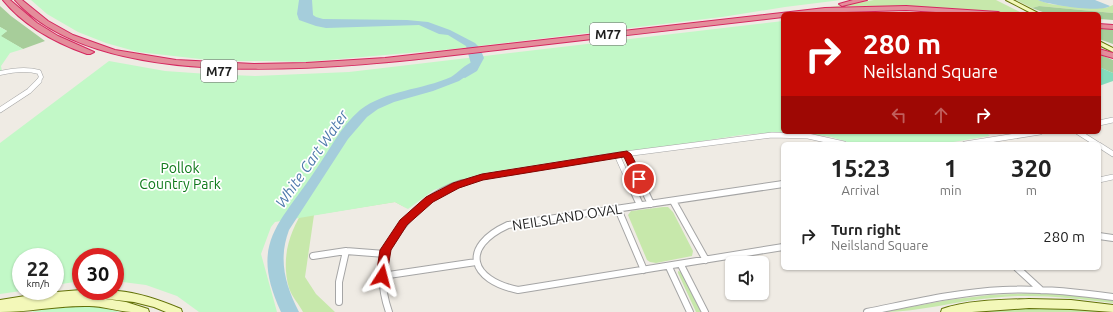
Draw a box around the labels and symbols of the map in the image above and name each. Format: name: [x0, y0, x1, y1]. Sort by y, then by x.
road number: M77: [590, 23, 626, 45]
road number: M77: [201, 60, 237, 82]
water label: White Cart Water: [272, 106, 352, 211]
park label: Pollok Country Park: [139, 160, 221, 192]
pin: [622, 162, 656, 196]
street label: NEILSLAND OVAL: [511, 200, 623, 234]
speed limit sign: 30: [72, 248, 124, 300]
position arrow: [361, 255, 403, 297]

